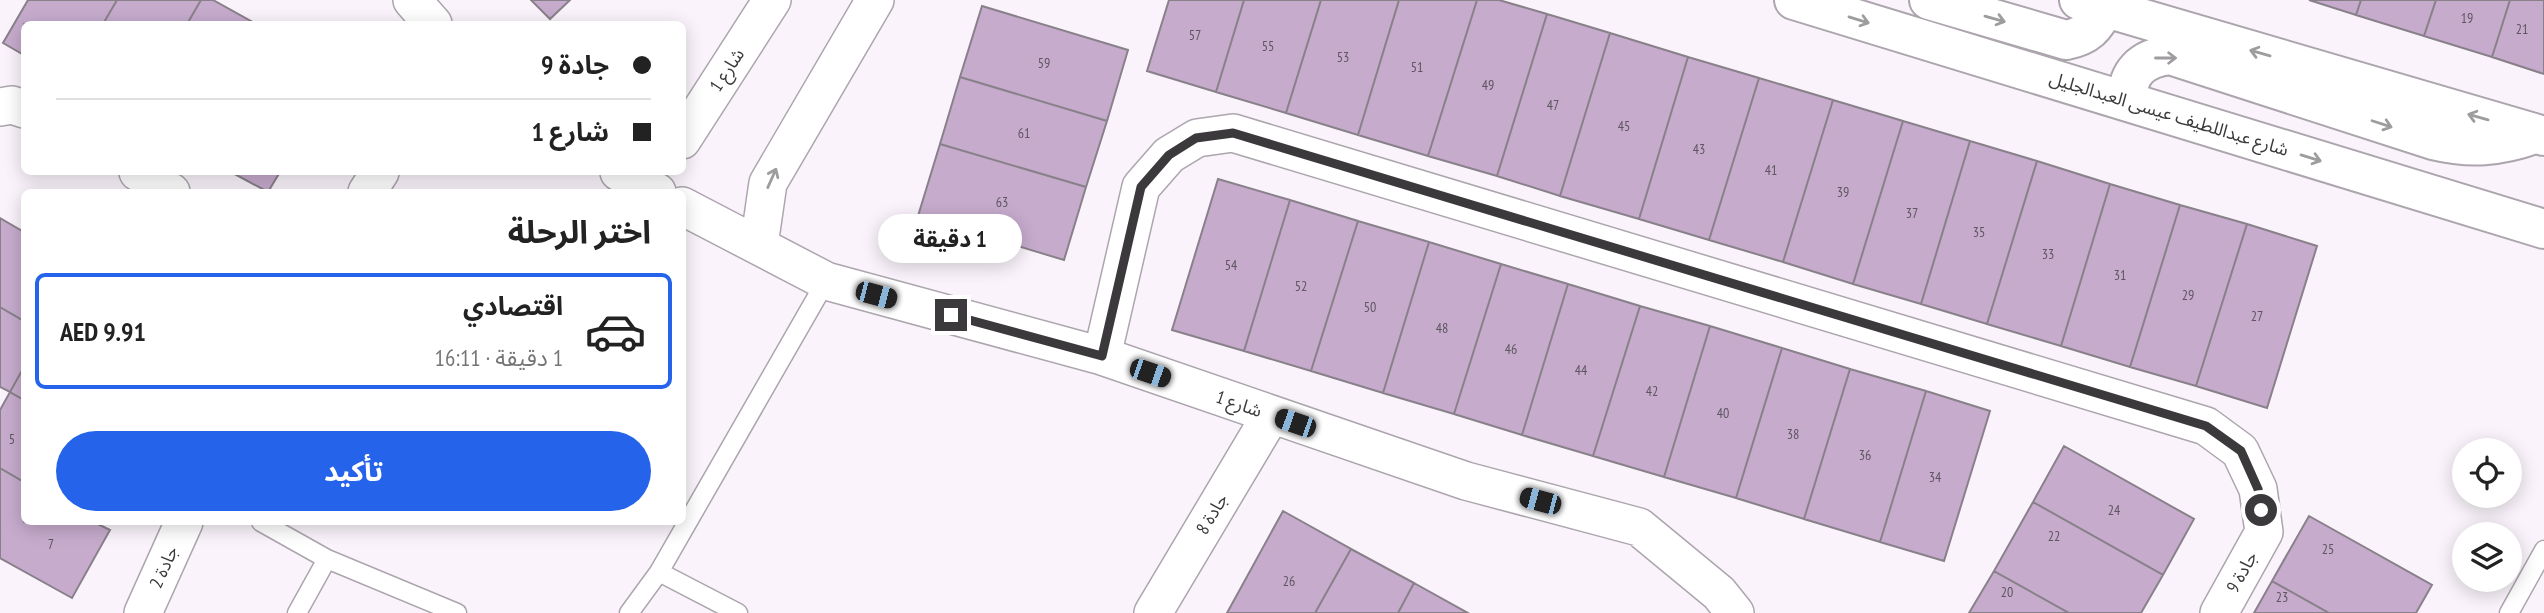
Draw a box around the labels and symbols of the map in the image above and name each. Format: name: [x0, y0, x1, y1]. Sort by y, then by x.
house number: 19: [2461, 9, 2473, 27]
one-way arrow: [1848, 14, 1870, 27]
one-way arrow: [1984, 14, 2006, 27]
house number: 21: [2516, 20, 2528, 38]
house number: 57: [1189, 26, 1201, 44]
house number: 55: [1262, 37, 1274, 55]
street label: شارع 1: [704, 44, 752, 97]
one-way arrow: [2249, 46, 2271, 59]
house number: 53: [1337, 48, 1349, 66]
one-way arrow: [2154, 51, 2177, 65]
house number: 59: [1038, 54, 1050, 72]
house number: 51: [1411, 58, 1423, 76]
street label: شارع عبداللطيف عيسى العبدالجليل: [2046, 66, 2292, 164]
house number: 49: [1482, 76, 1494, 94]
house number: 47: [1547, 96, 1559, 114]
one-way arrow: [2468, 109, 2490, 122]
house number: 45: [1618, 117, 1630, 135]
one-way arrow: [2371, 119, 2393, 131]
house number: 61: [1018, 124, 1030, 142]
house number: 43: [1693, 140, 1705, 158]
one-way arrow: [2300, 152, 2322, 165]
house number: 41: [1765, 161, 1777, 179]
one-way arrow: [766, 168, 779, 190]
house number: 39: [1837, 183, 1849, 201]
house number: 63: [996, 193, 1008, 211]
house number: 37: [1906, 204, 1918, 222]
callout: 1 دقيقة: [879, 214, 1023, 262]
house number: 35: [1973, 223, 1985, 241]
house number: 33: [2042, 245, 2054, 263]
house number: 54: [1225, 256, 1238, 274]
house number: 31: [2114, 266, 2126, 284]
house number: 52: [1295, 277, 1307, 295]
car: [853, 279, 900, 311]
house number: 29: [2182, 286, 2194, 304]
house number: 50: [1364, 298, 1376, 316]
route end: [935, 299, 967, 331]
house number: 27: [2251, 307, 2263, 325]
house number: 48: [1436, 319, 1448, 337]
house number: 46: [1505, 340, 1517, 358]
car: [1127, 356, 1174, 390]
house number: 44: [1575, 361, 1588, 379]
house number: 42: [1646, 382, 1658, 400]
street label: شارع 1: [1212, 385, 1265, 425]
house number: 40: [1717, 404, 1729, 422]
car: [1272, 406, 1319, 440]
house number: 38: [1787, 425, 1799, 443]
house number: 5: [9, 430, 15, 448]
house number: 36: [1859, 446, 1871, 464]
house number: 34: [1929, 468, 1942, 486]
car: [1517, 485, 1564, 517]
street label: جادة 8: [1190, 489, 1233, 538]
route start: [2245, 494, 2277, 526]
house number: 24: [2108, 501, 2121, 519]
house number: 22: [2048, 527, 2060, 545]
house number: 7: [48, 535, 54, 553]
house number: 25: [2322, 540, 2334, 558]
street label: جادة 2: [144, 542, 183, 591]
street label: جادة 9: [2221, 547, 2262, 596]
house number: 26: [1283, 572, 1295, 590]
house number: 20: [2001, 583, 2013, 601]
house number: 23: [2276, 588, 2288, 606]

